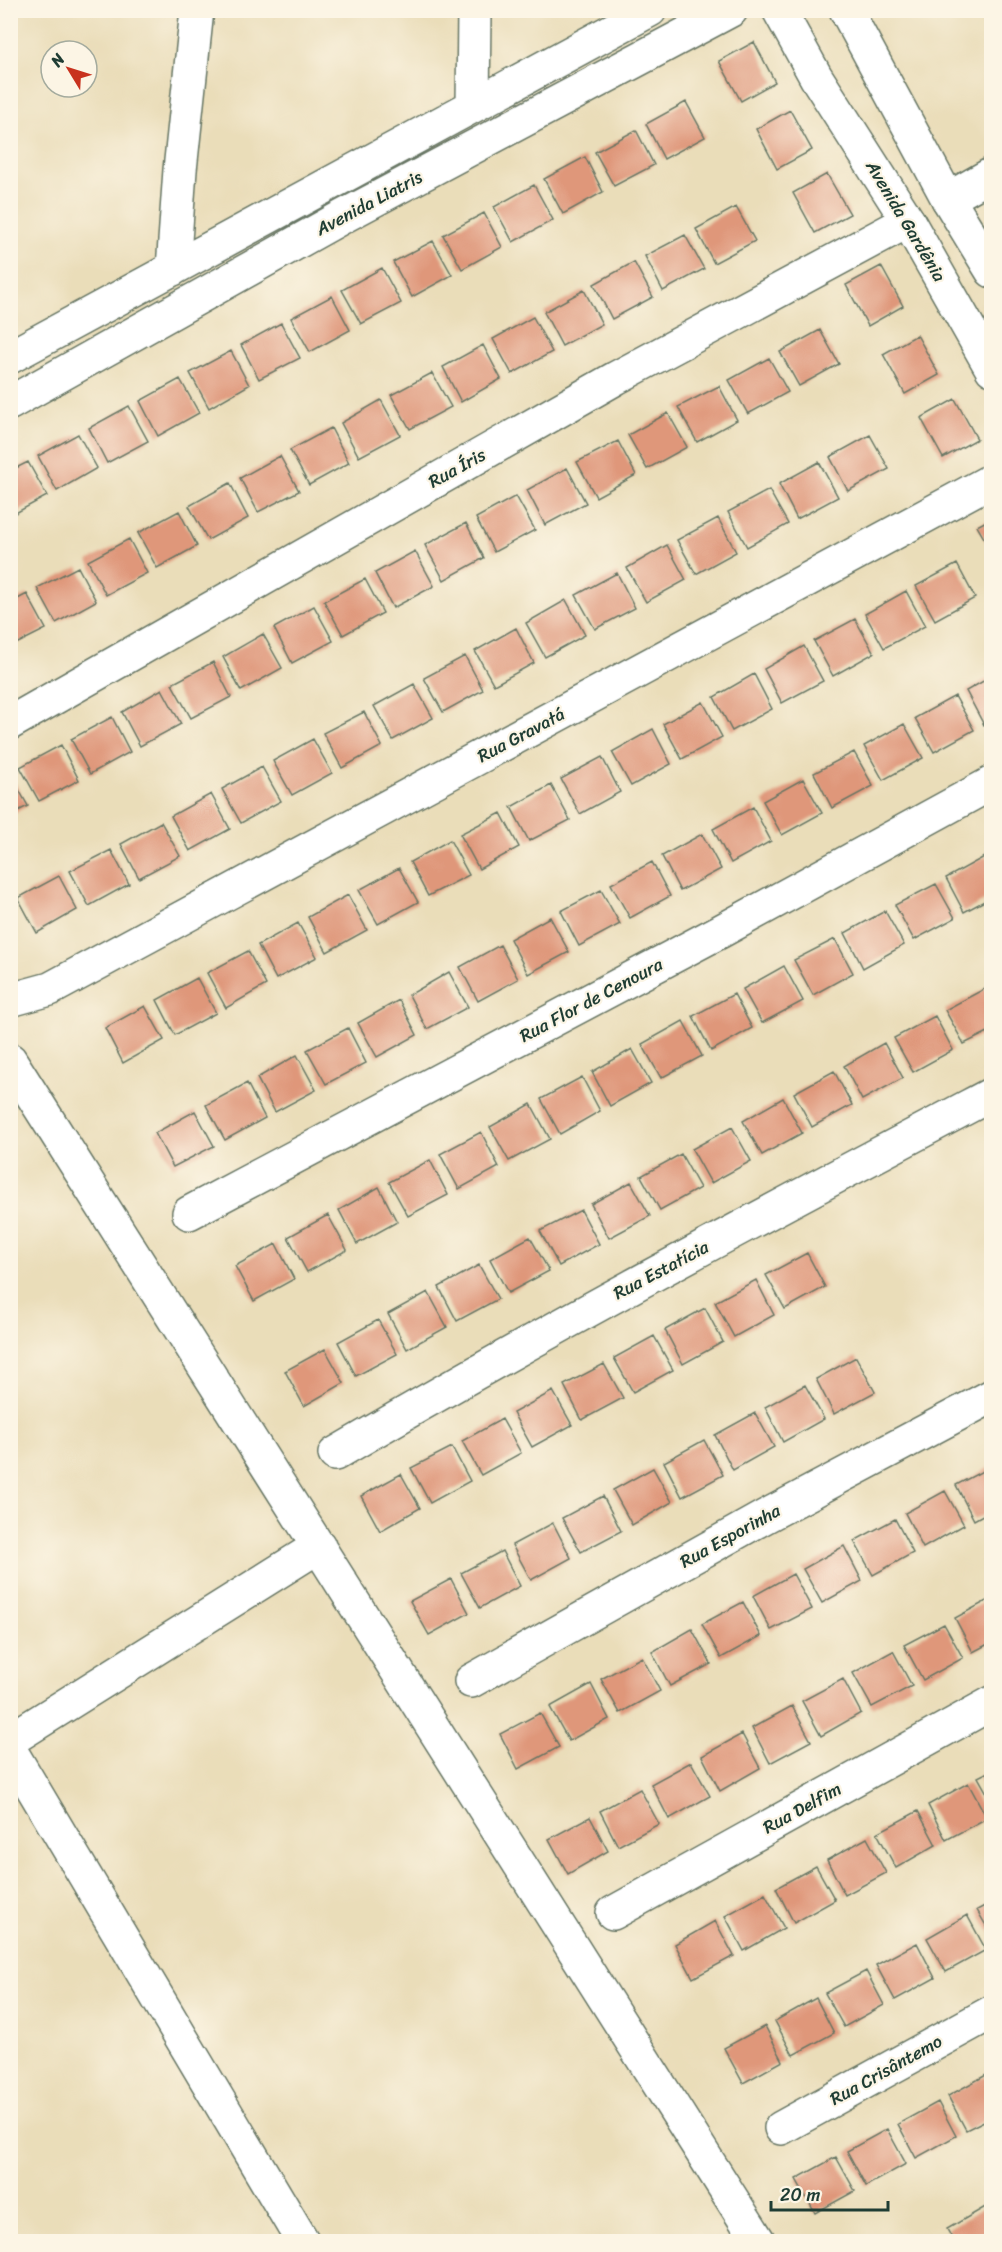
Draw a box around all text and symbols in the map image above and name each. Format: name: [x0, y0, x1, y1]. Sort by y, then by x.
north arrow: [39, 39, 99, 99]
text: N: [42, 46, 73, 74]
street label: Avenida Gardênia: [856, 153, 955, 288]
street label: Avenida Liatris: [309, 161, 429, 245]
street label: Rua Íris: [422, 439, 493, 497]
street label: Rua Gravatá: [471, 698, 571, 772]
street label: Rua Flor de Cenoura: [513, 948, 669, 1051]
street label: Rua Estatícia: [607, 1231, 716, 1309]
street label: Rua Esporinha: [673, 1495, 787, 1577]
street label: Rua Delfim: [757, 1773, 848, 1843]
street label: Rua Crisântemo: [824, 2026, 948, 2114]
scale bar: [771, 2174, 888, 2212]
text: 20 m: [780, 2179, 820, 2211]

